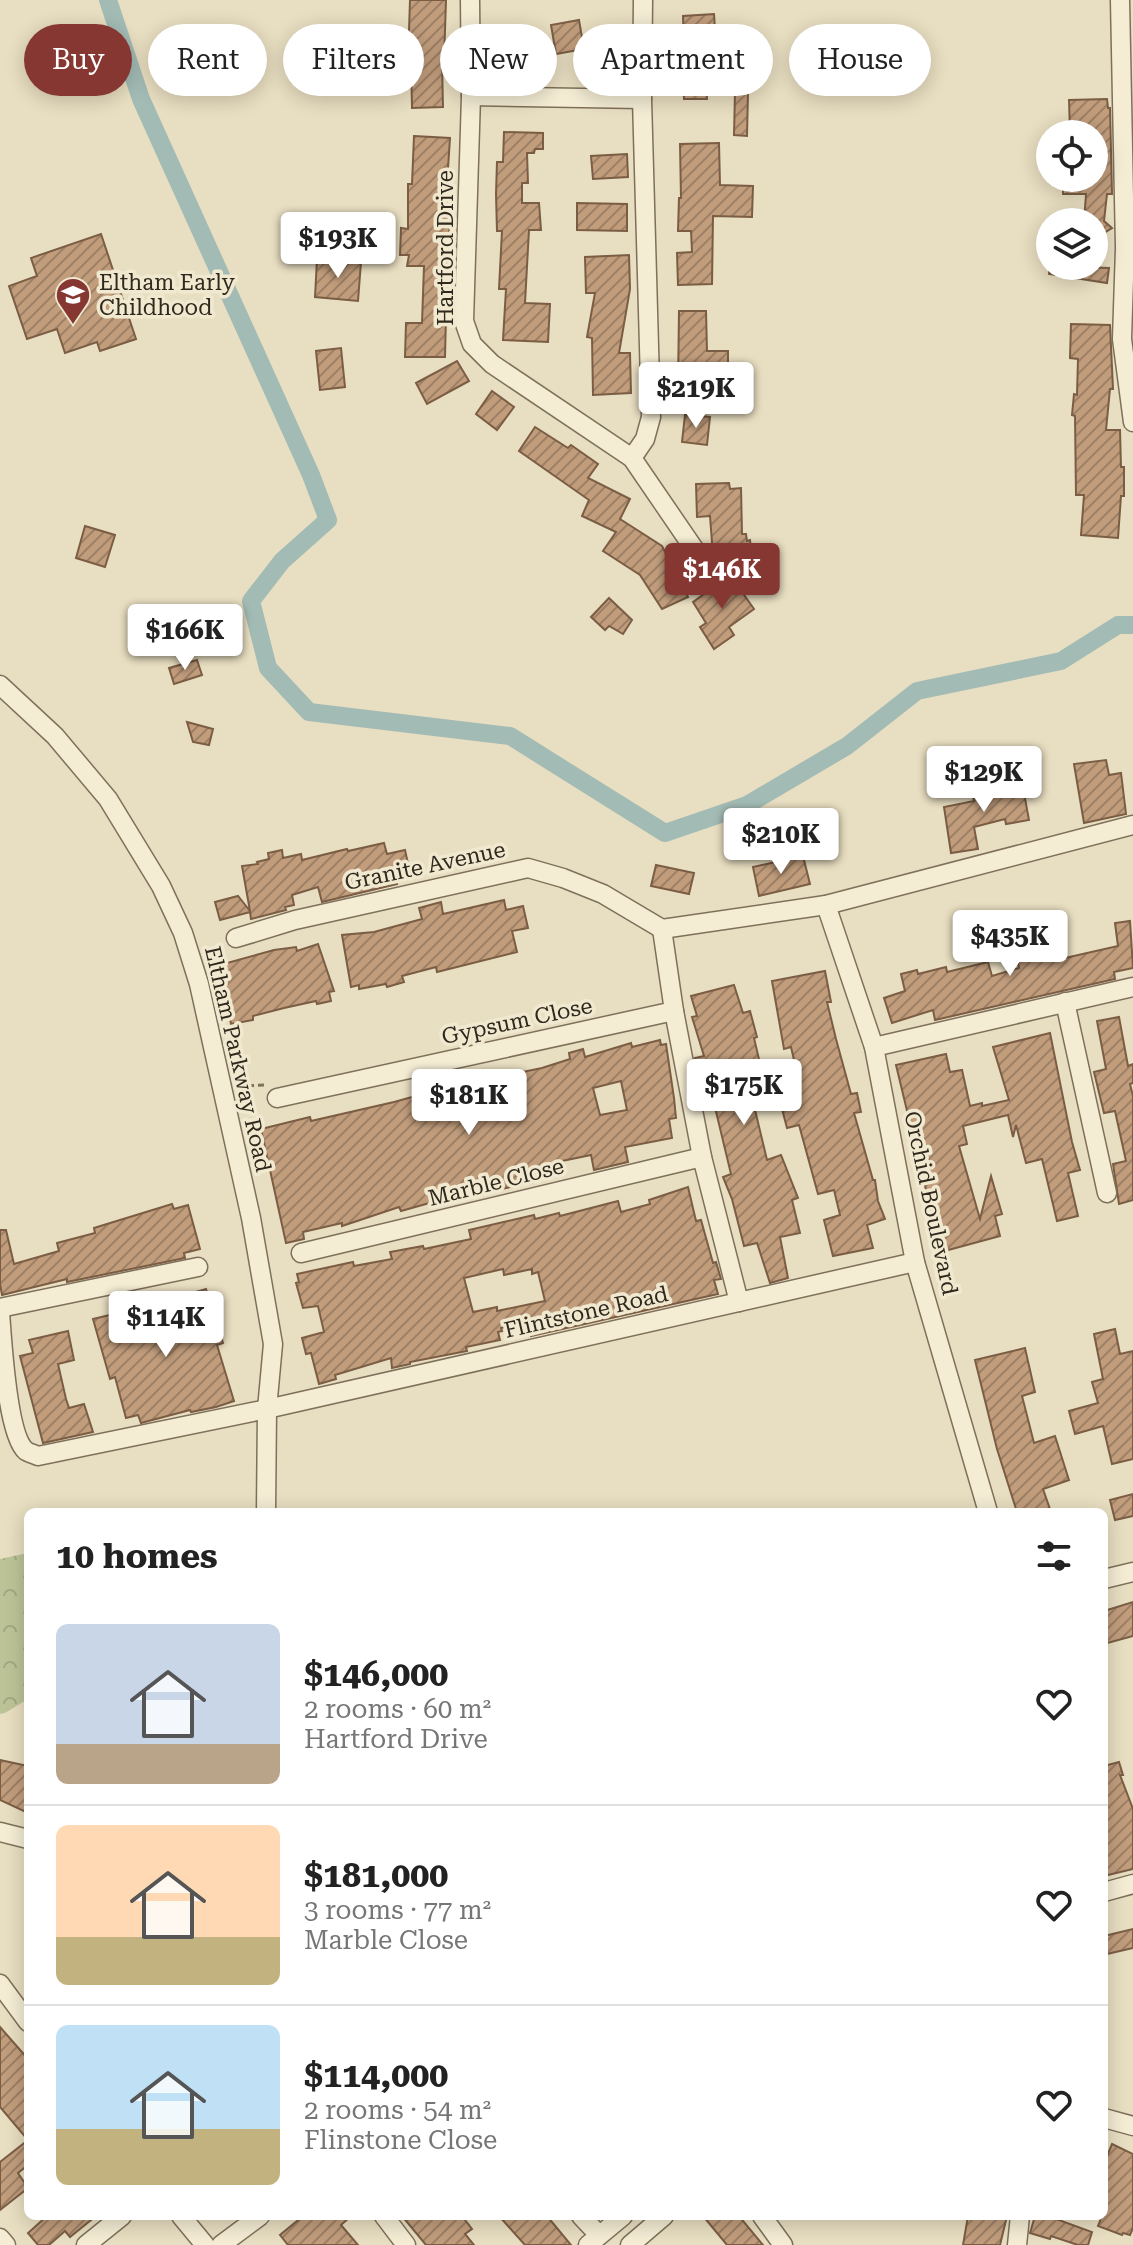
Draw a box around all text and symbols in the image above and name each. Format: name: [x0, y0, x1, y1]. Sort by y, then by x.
chip: Buy: [24, 24, 132, 96]
chip: Rent: [148, 24, 267, 96]
chip: Filters: [283, 24, 424, 96]
chip: New: [440, 24, 557, 96]
chip: Apartment: [573, 24, 773, 96]
chip: House: [789, 24, 931, 96]
map controls: [1036, 120, 1108, 280]
button: locate: [1036, 120, 1108, 192]
street label: Hartford Drive: [433, 170, 458, 326]
button: layers: [1036, 208, 1108, 280]
pin: $193K: [282, 212, 394, 280]
text: $193K: [299, 223, 377, 253]
place label: Eltham Early Childhood: [99, 270, 235, 320]
school or university icon: Eltham Early Childhood: [54, 276, 92, 326]
pin: $219K: [640, 362, 752, 430]
text: $219K: [657, 373, 735, 403]
pin: $146K: [666, 543, 778, 611]
text: $146K: [683, 554, 761, 584]
pin: $166K: [129, 604, 241, 672]
text: $166K: [146, 615, 224, 645]
pin: $129K: [928, 746, 1040, 814]
text: $129K: [945, 757, 1023, 787]
pin: $210K: [725, 808, 837, 876]
text: $210K: [742, 819, 820, 849]
street label: Granite Avenue: [342, 837, 508, 895]
pin: $435K: [954, 910, 1066, 978]
text: $435K: [971, 921, 1049, 951]
street label: Eltham Parkway Road: [200, 944, 276, 1174]
street label: Gypsum Close: [439, 993, 595, 1049]
pin: $175K: [688, 1059, 800, 1127]
pin: $181K: [413, 1069, 525, 1137]
text: $175K: [705, 1070, 783, 1100]
text: $181K: [430, 1080, 508, 1110]
street label: Orchid Boulevard: [899, 1109, 963, 1297]
street label: Marble Close: [426, 1153, 566, 1211]
street label: Flintstone Road: [502, 1281, 670, 1343]
pin: $114K: [110, 1291, 222, 1359]
text: $114K: [127, 1302, 205, 1332]
icon: filters: [1032, 1534, 1076, 1578]
text: 10 homes: [56, 1536, 218, 1576]
text: $146,000: [304, 1654, 448, 1694]
icon: home: [120, 1656, 216, 1752]
icon: heart: [1032, 1682, 1076, 1726]
text: 2 rooms · 60 m²: [304, 1694, 491, 1724]
text: Hartford Drive: [304, 1724, 488, 1754]
text: $181,000: [304, 1855, 448, 1895]
icon: home: [120, 1857, 216, 1953]
icon: heart: [1032, 1883, 1076, 1927]
text: 3 rooms · 77 m²: [304, 1895, 491, 1925]
text: Marble Close: [304, 1925, 468, 1955]
text: $114,000: [304, 2055, 448, 2095]
icon: home: [120, 2057, 216, 2153]
icon: heart: [1032, 2083, 1076, 2127]
text: 2 rooms · 54 m²: [304, 2095, 491, 2125]
text: Flinstone Close: [304, 2125, 497, 2155]

